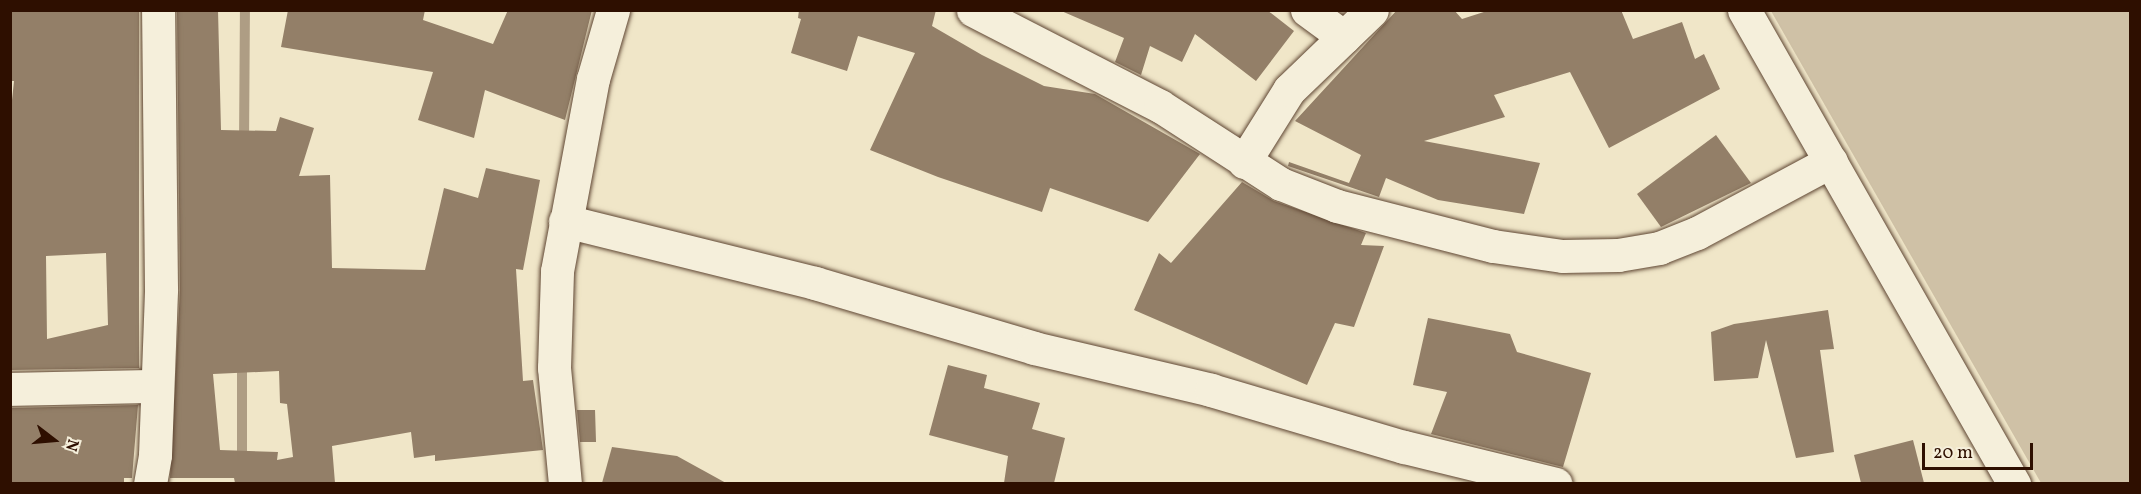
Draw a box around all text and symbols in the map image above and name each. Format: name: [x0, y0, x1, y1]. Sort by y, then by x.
north arrow: [24, 410, 84, 470]
scale bar: [1925, 431, 2036, 469]
text: N: [59, 436, 83, 454]
text: 20 m: [1933, 441, 1973, 466]

